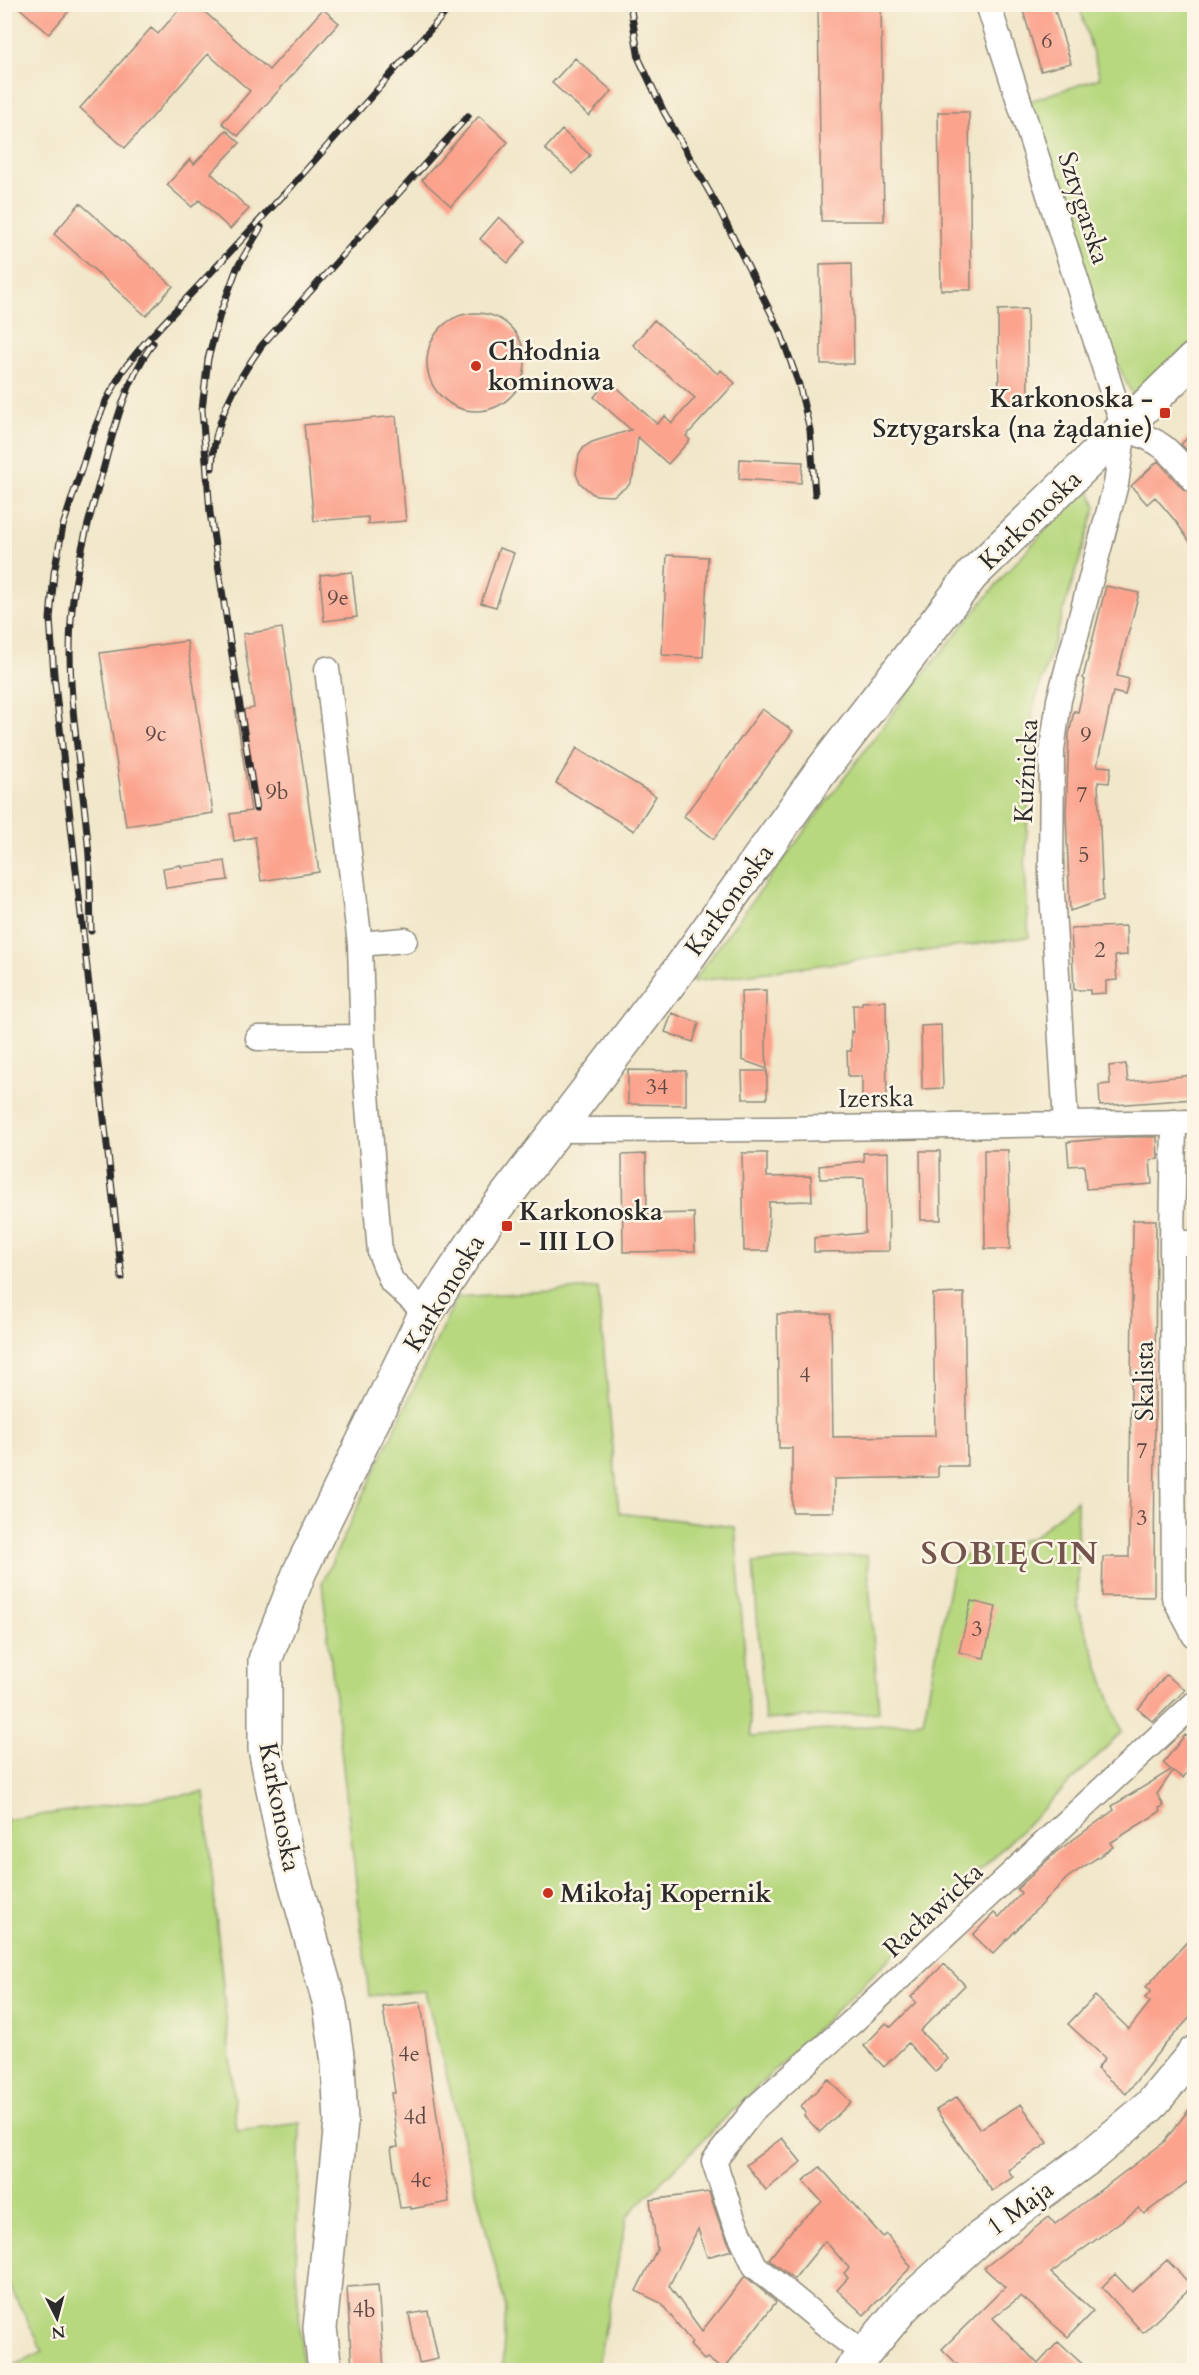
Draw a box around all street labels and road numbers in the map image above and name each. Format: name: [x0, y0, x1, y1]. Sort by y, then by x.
street label: Sztygarska: [1049, 148, 1119, 268]
street label: Karkonoska: [971, 462, 1089, 578]
street label: Kuźnicka: [1006, 718, 1046, 824]
street label: Karkonoska: [676, 837, 782, 963]
street label: Izerska: [838, 1080, 914, 1116]
street label: Karkonoska: [395, 1228, 493, 1358]
street label: Skalista: [1127, 1341, 1162, 1421]
street label: Karkonoska: [250, 1740, 310, 1874]
street label: Racławicka: [875, 1855, 991, 1965]
street label: 1 Maja: [980, 2172, 1060, 2244]

